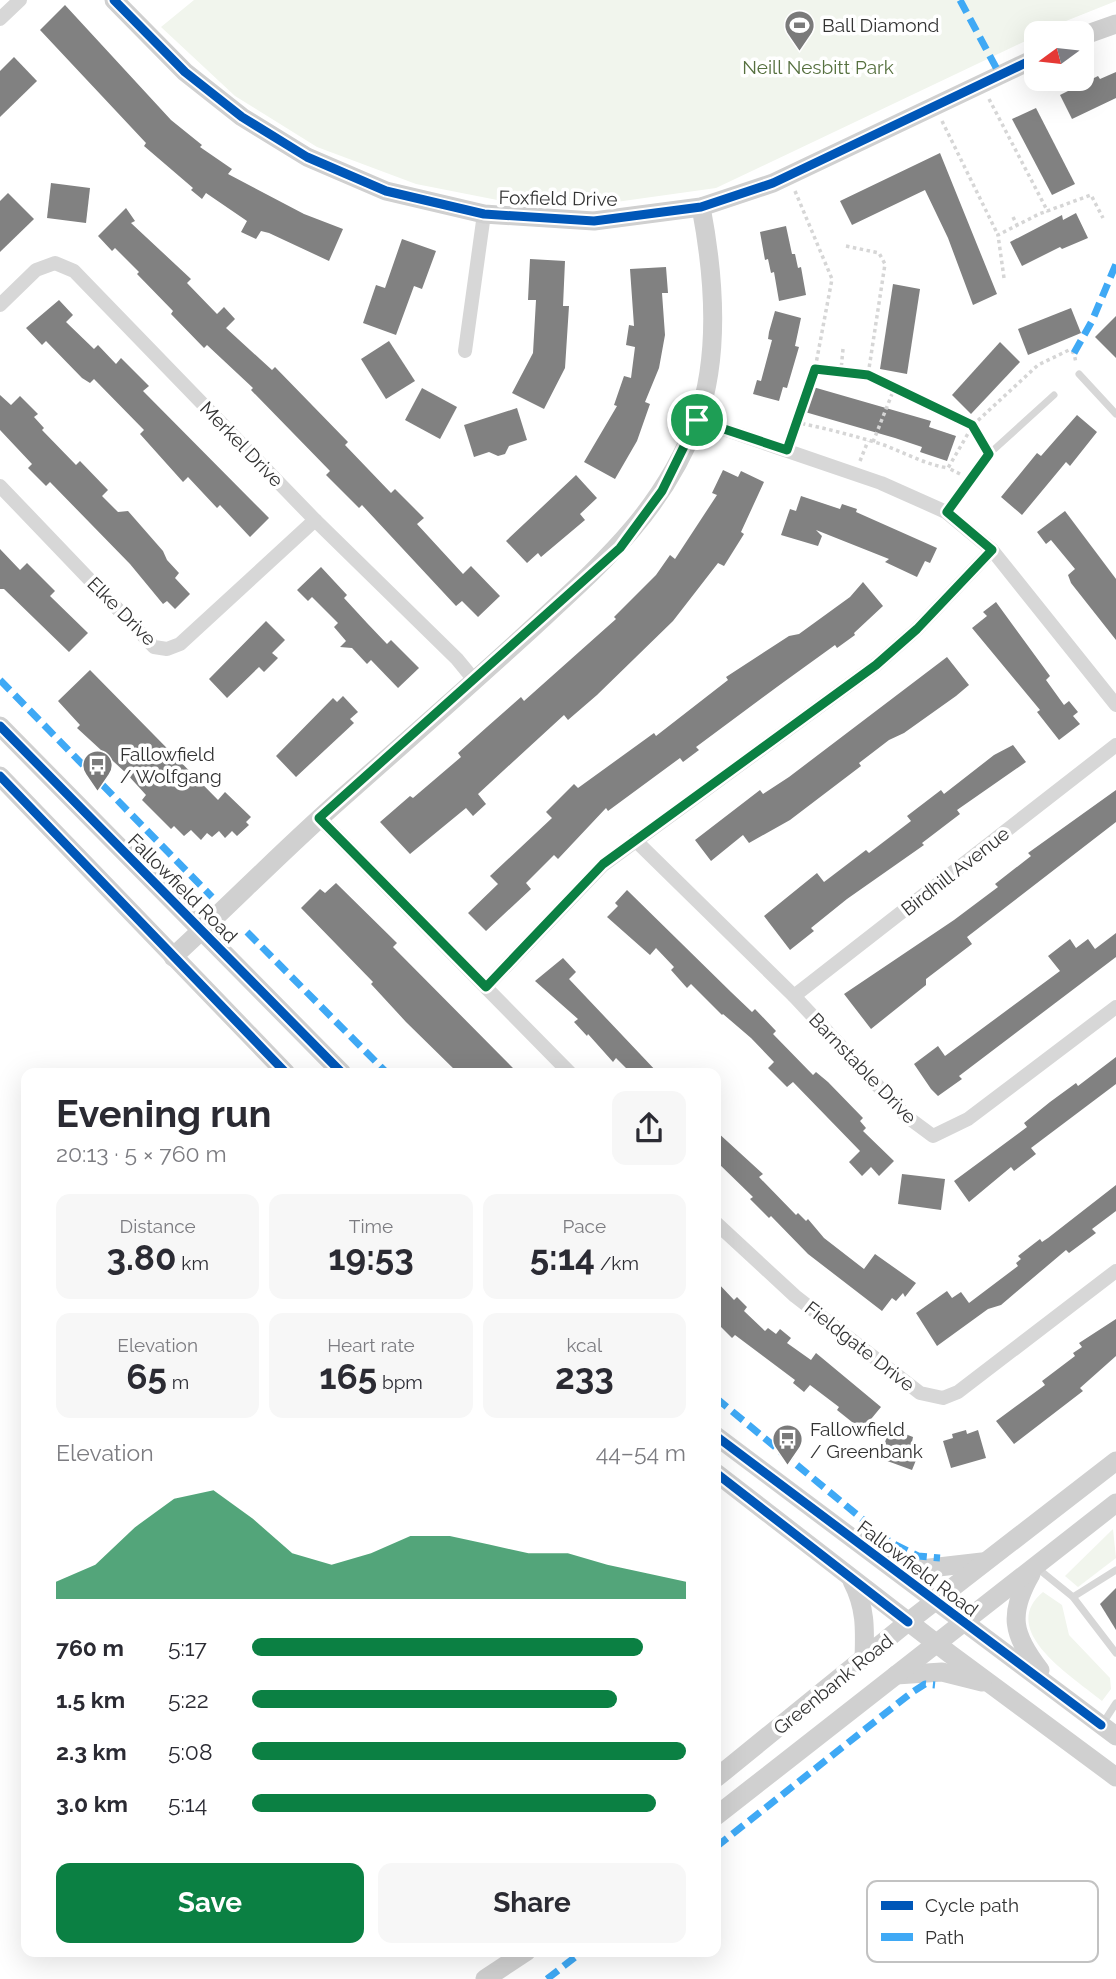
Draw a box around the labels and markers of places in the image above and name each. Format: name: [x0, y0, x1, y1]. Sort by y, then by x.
sports icon: Ball Diamond: [782, 8, 816, 52]
place label: Ball Diamond: [822, 14, 939, 36]
pin: [667, 390, 727, 450]
place label: Fallowfield / Wolfgang: [120, 743, 222, 787]
bus stop icon: Fallowfield / Wolfgang: [80, 748, 114, 792]
place label: Fallowfield / Greenbank: [810, 1418, 923, 1462]
bus stop icon: Fallowfield / Greenbank: [770, 1423, 804, 1467]

